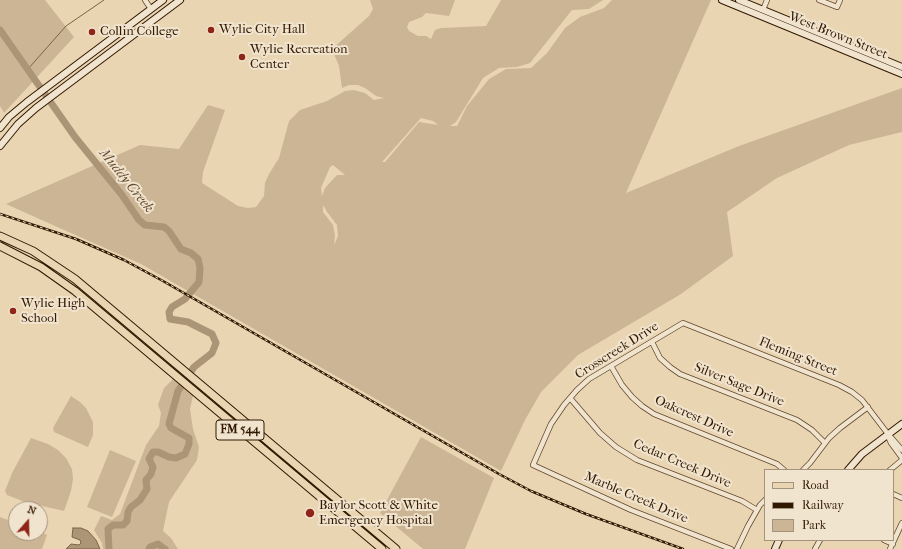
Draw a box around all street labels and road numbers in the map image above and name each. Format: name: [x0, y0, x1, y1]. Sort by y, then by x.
street label: West Brown Street: [786, 9, 890, 63]
street label: Crosscreek Drive: [572, 319, 662, 383]
street label: Fleming Street: [756, 334, 840, 380]
street label: Silver Sage Drive: [692, 360, 786, 410]
street label: Oakcrest Drive: [652, 393, 736, 441]
road number: FM 544: [216, 420, 264, 440]
street label: Cedar Creek Drive: [631, 436, 733, 492]
street label: Marble Creek Drive: [582, 469, 690, 527]

